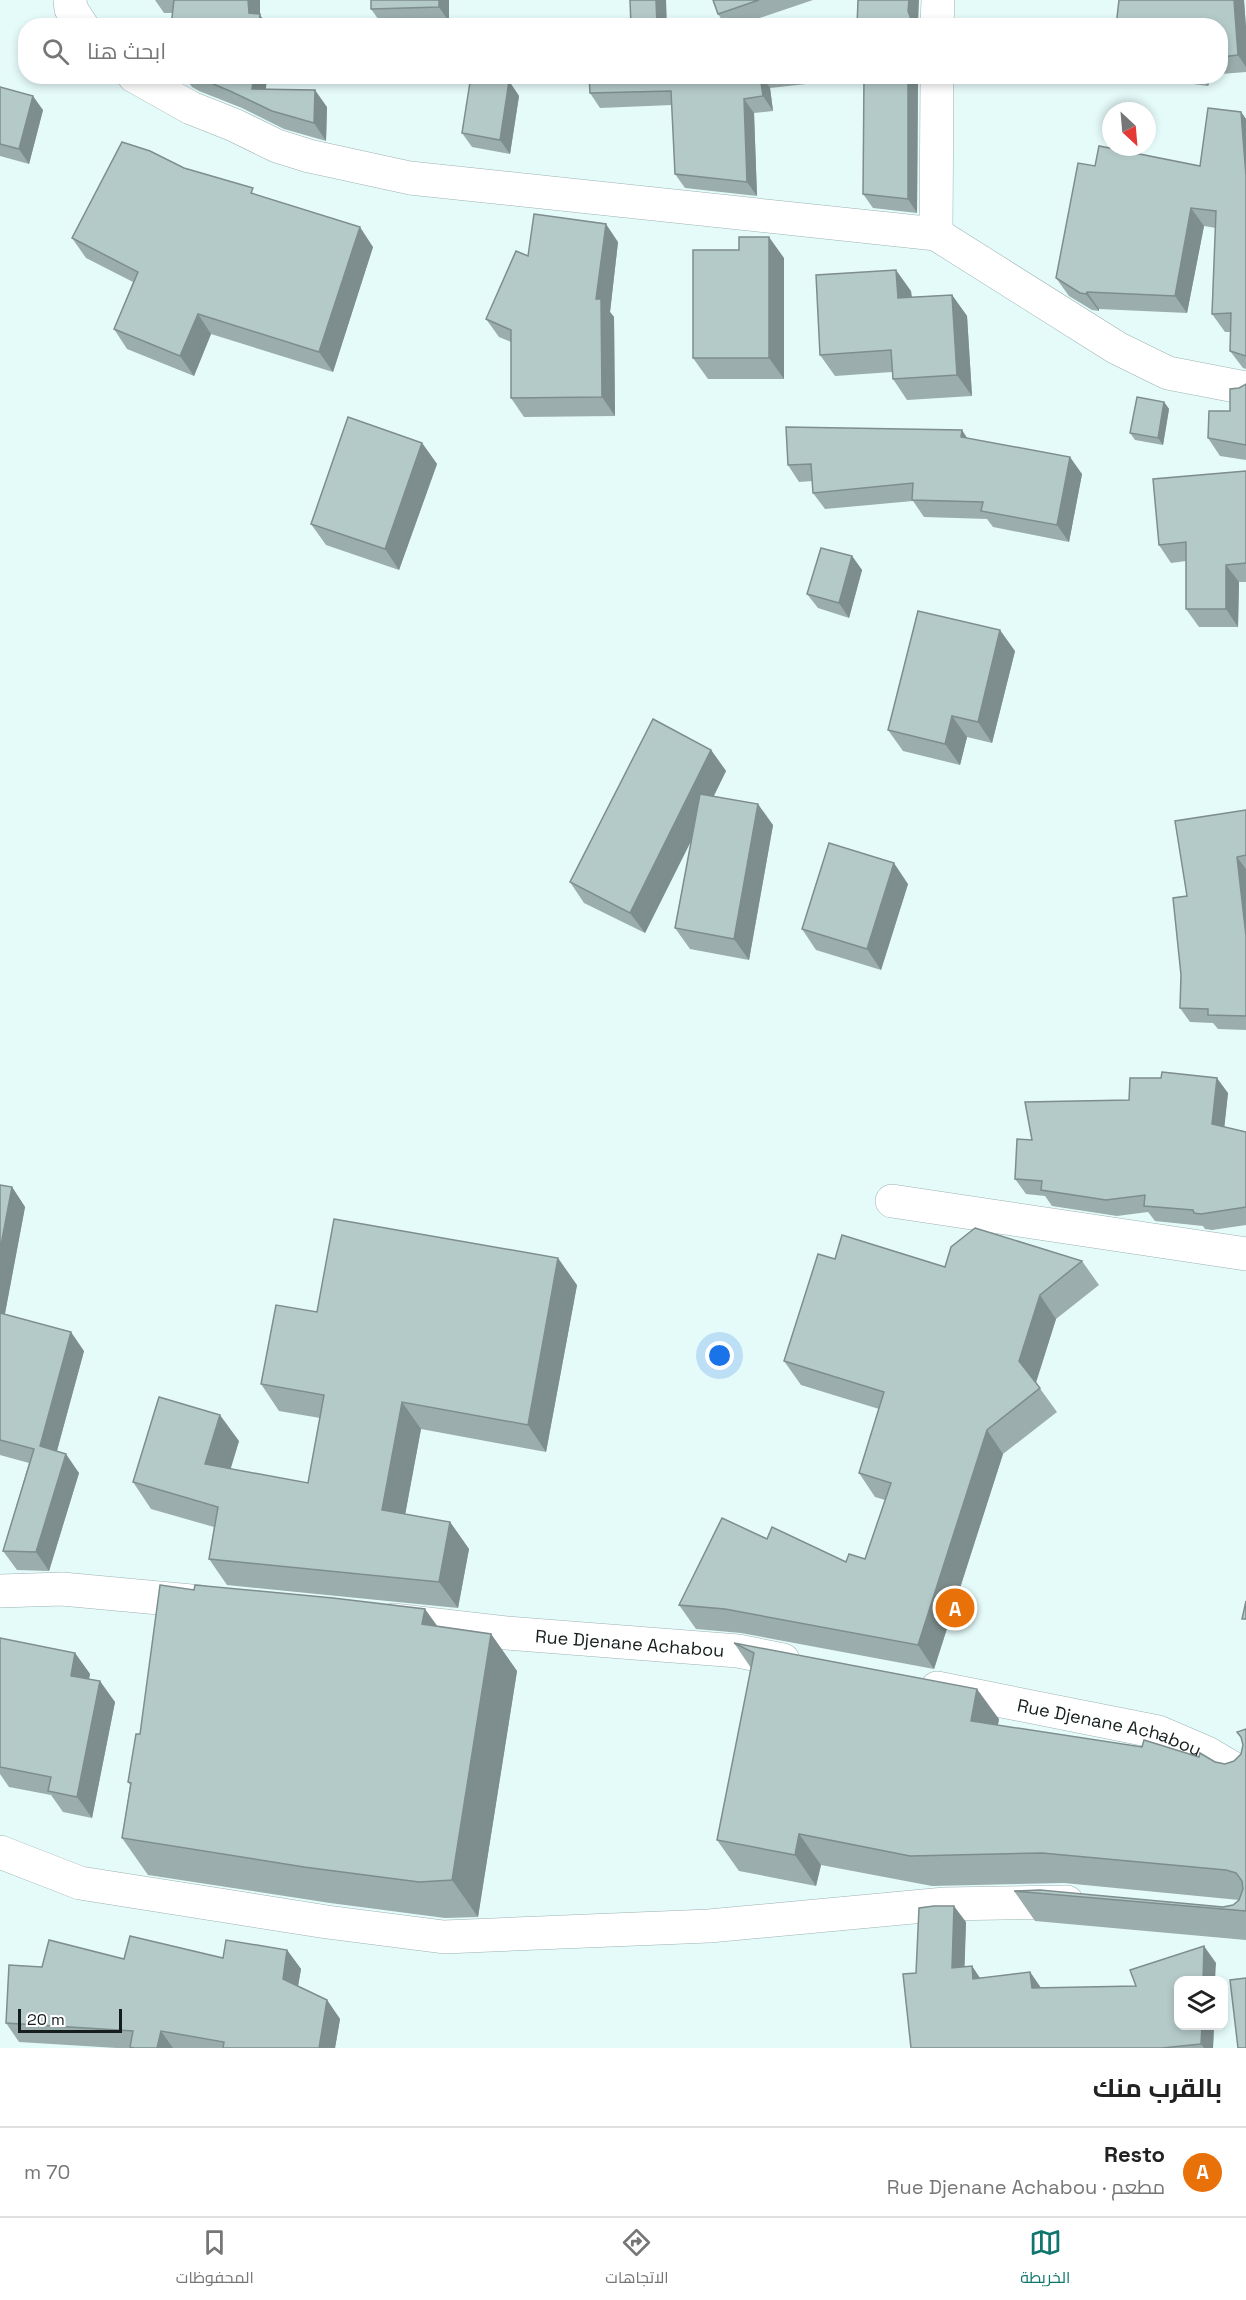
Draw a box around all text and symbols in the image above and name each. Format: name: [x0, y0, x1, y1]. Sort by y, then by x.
search box: [18, 18, 1228, 84]
icon: search: [39, 35, 72, 68]
text: ابحث هنا: [87, 37, 166, 65]
north arrow: [1102, 102, 1156, 156]
your location: [705, 1341, 734, 1370]
pin: A: [936, 1586, 974, 1630]
street label: Rue Djenane Achabou: [535, 1624, 725, 1661]
street label: Rue Djenane Achabou: [1015, 1693, 1205, 1761]
map controls: [1174, 1976, 1228, 2030]
button: layers: [1174, 1976, 1228, 2030]
scale bar: [18, 2006, 122, 2034]
text: 20 m: [27, 2009, 65, 2030]
text: بالقرب منك: [1093, 2071, 1222, 2105]
text: Resto: [1104, 2140, 1165, 2168]
text: 70 m: [24, 2159, 70, 2185]
text: A: [1196, 2159, 1209, 2185]
text: مطعم · Rue Djenane Achabou: [887, 2174, 1165, 2200]
tab: المحفوظات: [176, 2226, 254, 2292]
tab: الاتجاهات: [605, 2226, 669, 2292]
tab: الخريطة: [1020, 2226, 1070, 2292]

